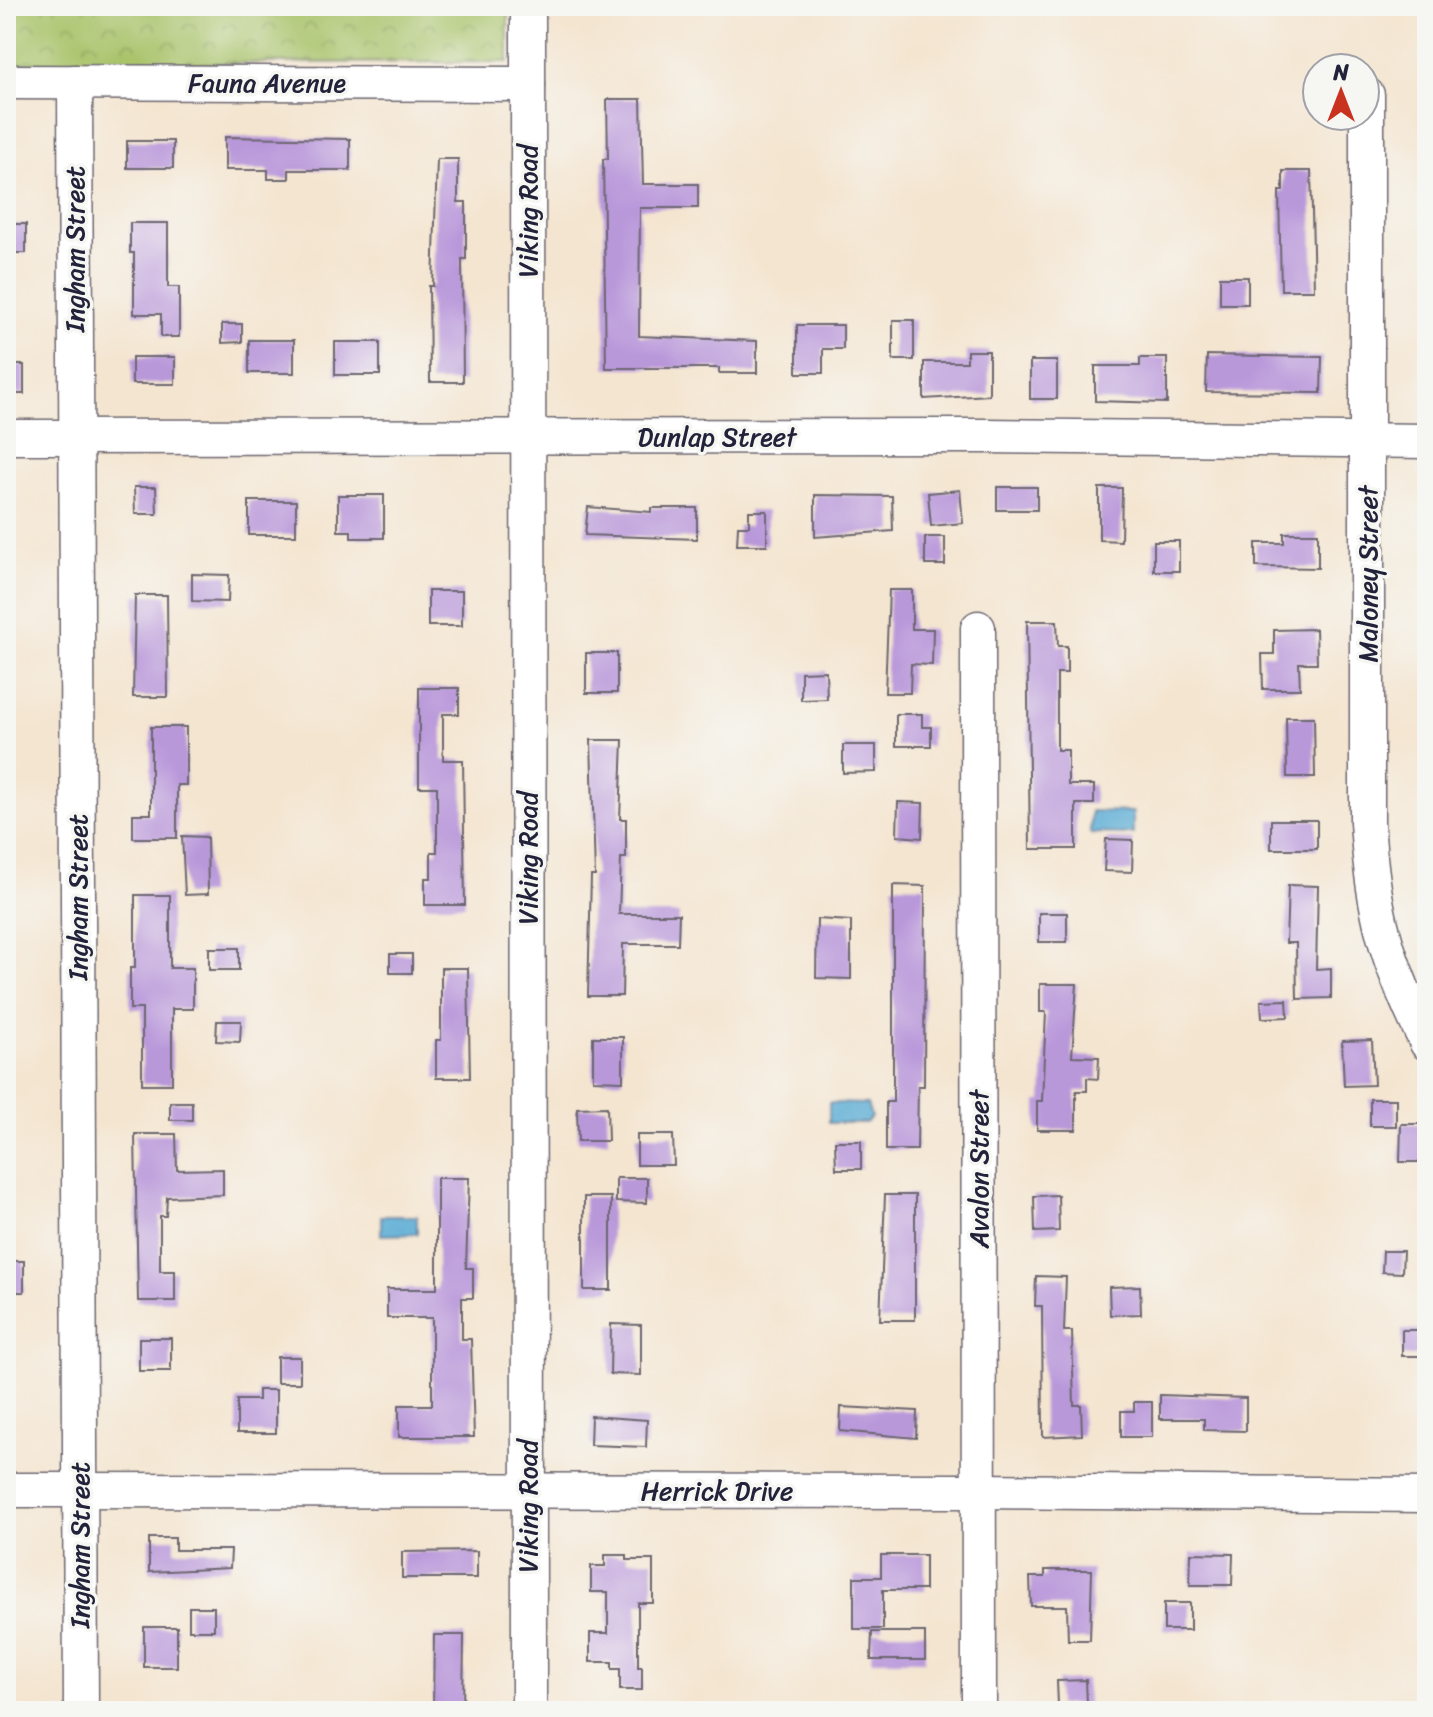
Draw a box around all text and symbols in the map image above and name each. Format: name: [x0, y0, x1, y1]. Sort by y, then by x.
north arrow: [1301, 52, 1381, 132]
text: N: [1332, 53, 1349, 92]
street label: Fauna Avenue: [188, 60, 347, 106]
street label: Viking Road: [505, 142, 551, 277]
street label: Ingham Street: [52, 166, 98, 333]
street label: Dunlap Street: [637, 414, 798, 460]
street label: Maloney Street: [1345, 484, 1391, 663]
street label: Viking Road: [505, 789, 551, 924]
street label: Ingham Street: [55, 814, 101, 981]
street label: Avalon Street: [956, 1088, 1002, 1249]
street label: Viking Road: [505, 1437, 551, 1572]
street label: Ingham Street: [57, 1462, 103, 1629]
street label: Herrick Drive: [641, 1468, 793, 1514]

